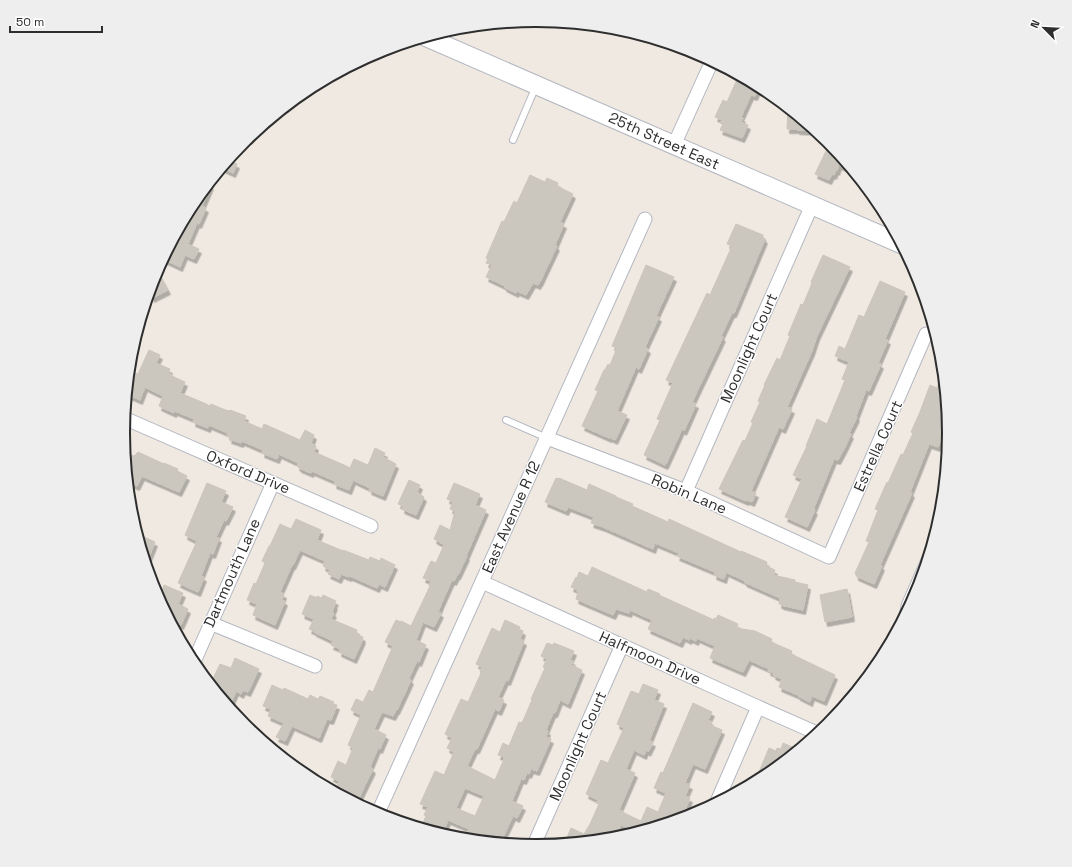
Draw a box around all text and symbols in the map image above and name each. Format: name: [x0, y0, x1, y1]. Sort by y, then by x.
scale bar: [10, 8, 102, 34]
north arrow: [1024, 8, 1064, 48]
text: 50 m: [16, 14, 44, 30]
text: N: [1027, 18, 1043, 30]
street label: 25th Street East: [606, 108, 723, 174]
street label: Moonlight Court: [716, 290, 781, 406]
street label: Estrella Court: [849, 397, 906, 494]
street label: Oxford Drive: [203, 445, 293, 498]
street label: East Avenue R 12: [477, 458, 544, 576]
street label: Robin Lane: [649, 469, 730, 518]
street label: Dartmouth Lane: [199, 515, 264, 630]
street label: Halfmoon Drive: [596, 627, 704, 688]
street label: Moonlight Court: [545, 688, 610, 804]

